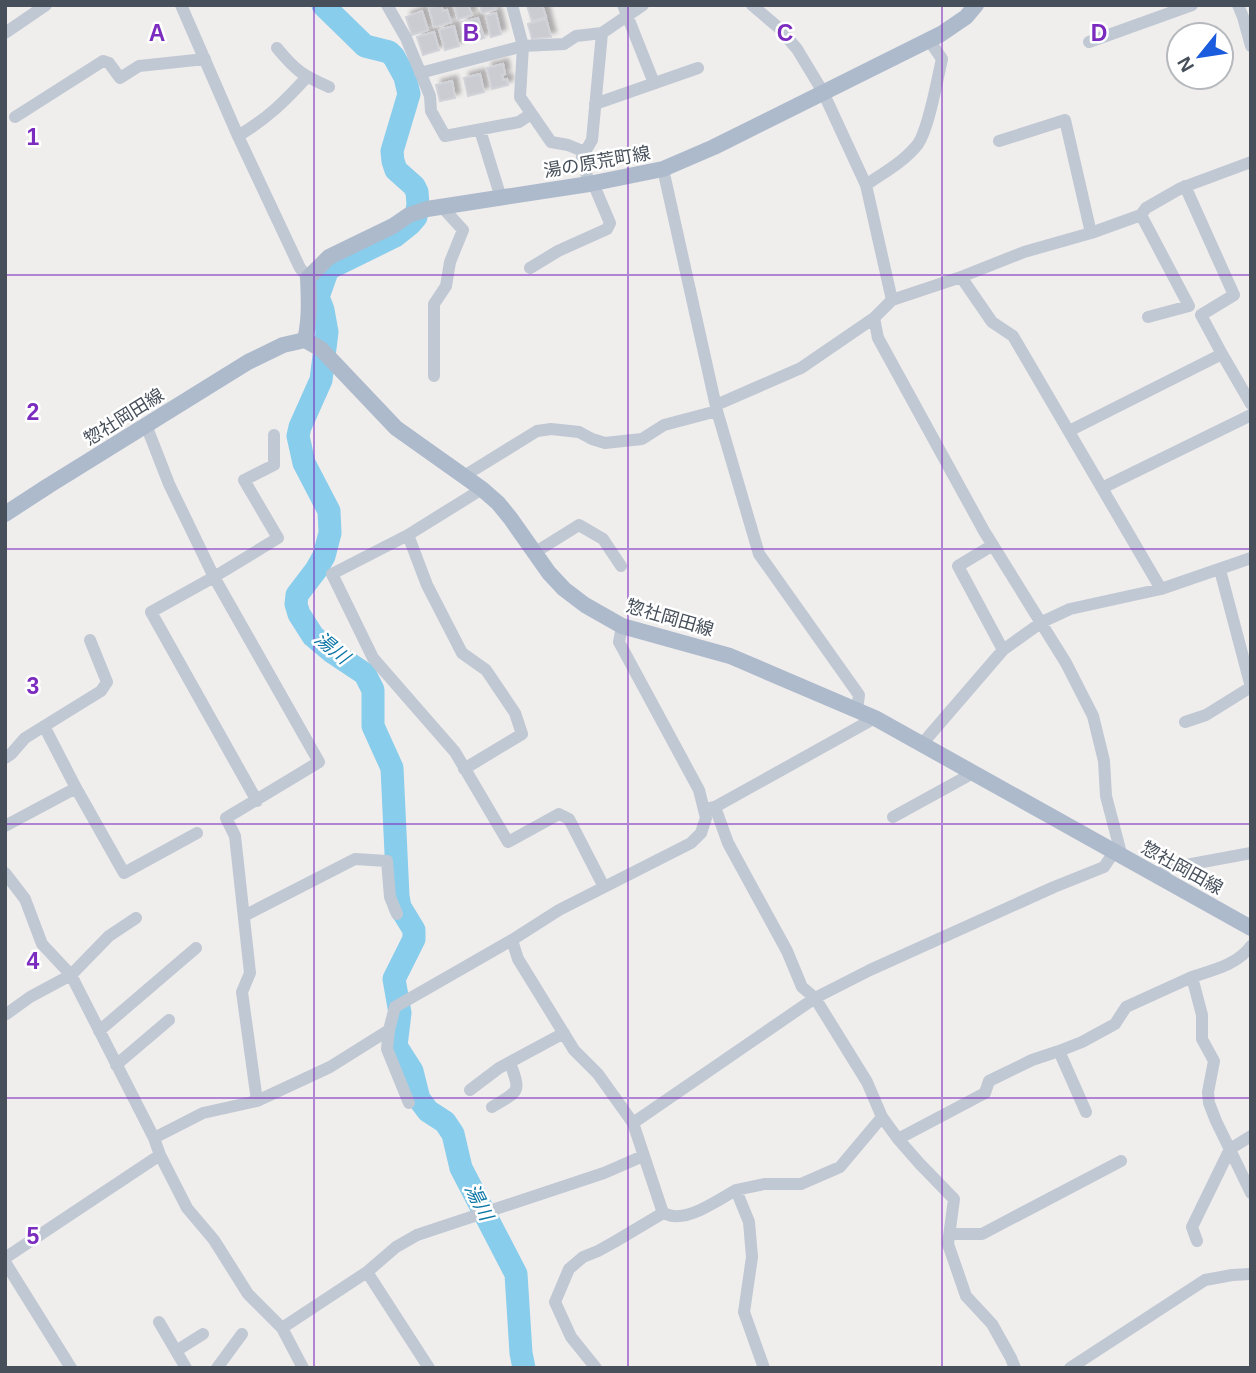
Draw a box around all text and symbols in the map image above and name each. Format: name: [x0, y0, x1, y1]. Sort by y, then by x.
text: A: [149, 20, 165, 46]
text: B: [463, 20, 479, 46]
text: C: [777, 20, 793, 46]
text: D: [1091, 20, 1107, 46]
north arrow: [1165, 21, 1235, 91]
text: N: [1173, 53, 1198, 75]
text: 1: [27, 124, 40, 150]
street label: 湯の原荒町線: [542, 143, 652, 181]
street label: 惣社岡田線: [81, 385, 167, 449]
text: 2: [27, 399, 39, 425]
street label: 惣社岡田線: [624, 596, 716, 640]
water label: 湯川: [311, 628, 355, 669]
text: 3: [27, 673, 39, 699]
street label: 惣社岡田線: [1138, 837, 1226, 899]
text: 4: [27, 948, 40, 974]
water label: 湯川: [461, 1180, 498, 1225]
text: 5: [27, 1223, 40, 1249]

